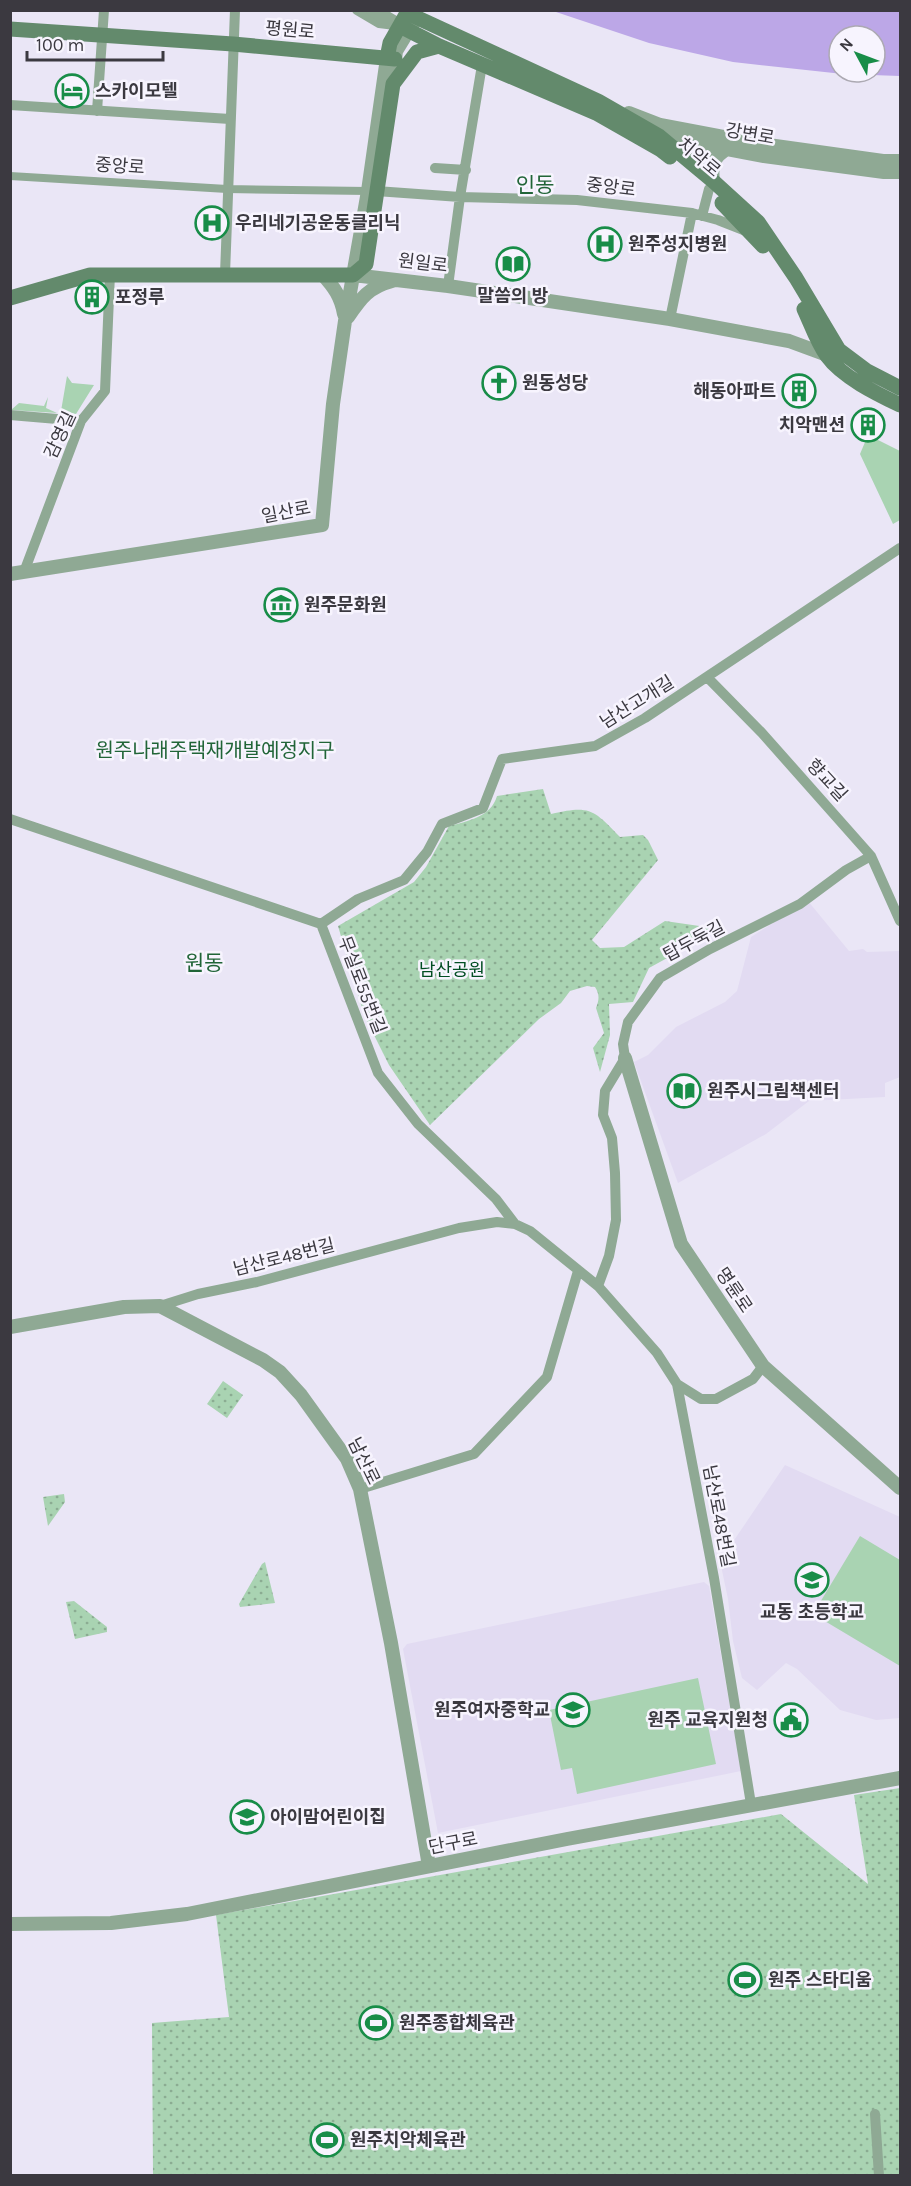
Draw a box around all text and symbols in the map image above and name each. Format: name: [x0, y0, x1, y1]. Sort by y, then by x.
street label: 평원로: [264, 17, 316, 43]
scale bar: [27, 24, 164, 62]
north arrow: [827, 24, 887, 84]
text: 100 m: [36, 34, 84, 56]
text: N: [835, 34, 857, 55]
hotel icon: 스카이모텔: [54, 73, 90, 109]
place label: 스카이모텔: [95, 80, 178, 102]
street label: 강변로: [724, 119, 776, 149]
street label: 치악로: [673, 133, 725, 181]
street label: 중앙로: [94, 153, 146, 179]
district label: 인동: [516, 173, 554, 197]
street label: 중앙로: [585, 173, 637, 201]
hospital icon: 우리네기공운동클리닉: [194, 205, 230, 241]
place label: 우리네기공운동클리닉: [235, 212, 401, 234]
hospital icon: 원주성지병원: [587, 226, 623, 262]
place label: 원주성지병원: [628, 233, 727, 255]
library icon: 말씀의 방: [495, 246, 531, 282]
street label: 원일로: [397, 249, 449, 277]
building icon: 포정루: [74, 279, 110, 315]
place label: 말씀의 방: [478, 285, 548, 307]
place label: 포정루: [115, 286, 165, 308]
church icon: 원동성당: [481, 365, 517, 401]
place label: 원동성당: [522, 372, 588, 394]
building icon: 해동아파트: [781, 373, 817, 409]
place label: 해동아파트: [693, 380, 776, 402]
building icon: 치악맨션: [850, 407, 886, 443]
street label: 감영길: [40, 408, 80, 462]
place label: 치악맨션: [779, 414, 845, 436]
street label: 일산로: [260, 496, 312, 528]
museum icon: 원주문화원: [263, 587, 299, 623]
place label: 원주문화원: [304, 594, 387, 616]
street label: 남산고개길: [596, 671, 678, 733]
district label: 원주나래주택재개발예정지구: [95, 739, 335, 762]
street label: 향교길: [802, 754, 852, 806]
street label: 탑두둑길: [660, 916, 728, 966]
street label: 무실로55번길: [333, 933, 391, 1037]
district label: 원동: [185, 951, 223, 975]
park label: 남산공원: [419, 959, 485, 981]
library icon: 원주시그림책센터: [666, 1073, 702, 1109]
place label: 원주시그림책센터: [707, 1080, 839, 1102]
street label: 남산로48번길: [231, 1234, 337, 1280]
street label: 명륜로: [711, 1263, 757, 1317]
street label: 남산로: [343, 1434, 385, 1488]
street label: 남산로48번길: [698, 1463, 740, 1569]
school or university icon: 교동 초등학교: [794, 1562, 830, 1598]
place label: 교동 초등학교: [760, 1601, 864, 1623]
school or university icon: 원주여자중학교: [555, 1692, 591, 1728]
place label: 원주여자중학교: [434, 1699, 550, 1721]
public building icon: 원주 교육지원청: [773, 1702, 809, 1738]
place label: 원주 교육지원청: [648, 1709, 768, 1731]
school or university icon: 아이맘어린이집: [229, 1799, 265, 1835]
place label: 아이맘어린이집: [270, 1806, 386, 1828]
street label: 단구로: [427, 1827, 479, 1859]
sports icon: 원주 스타디움: [727, 1962, 763, 1998]
place label: 원주 스타디움: [768, 1969, 872, 1991]
sports icon: 원주종합체육관: [358, 2005, 394, 2041]
place label: 원주종합체육관: [399, 2012, 515, 2034]
sports icon: 원주치악체육관: [309, 2122, 345, 2158]
place label: 원주치악체육관: [350, 2129, 466, 2151]

